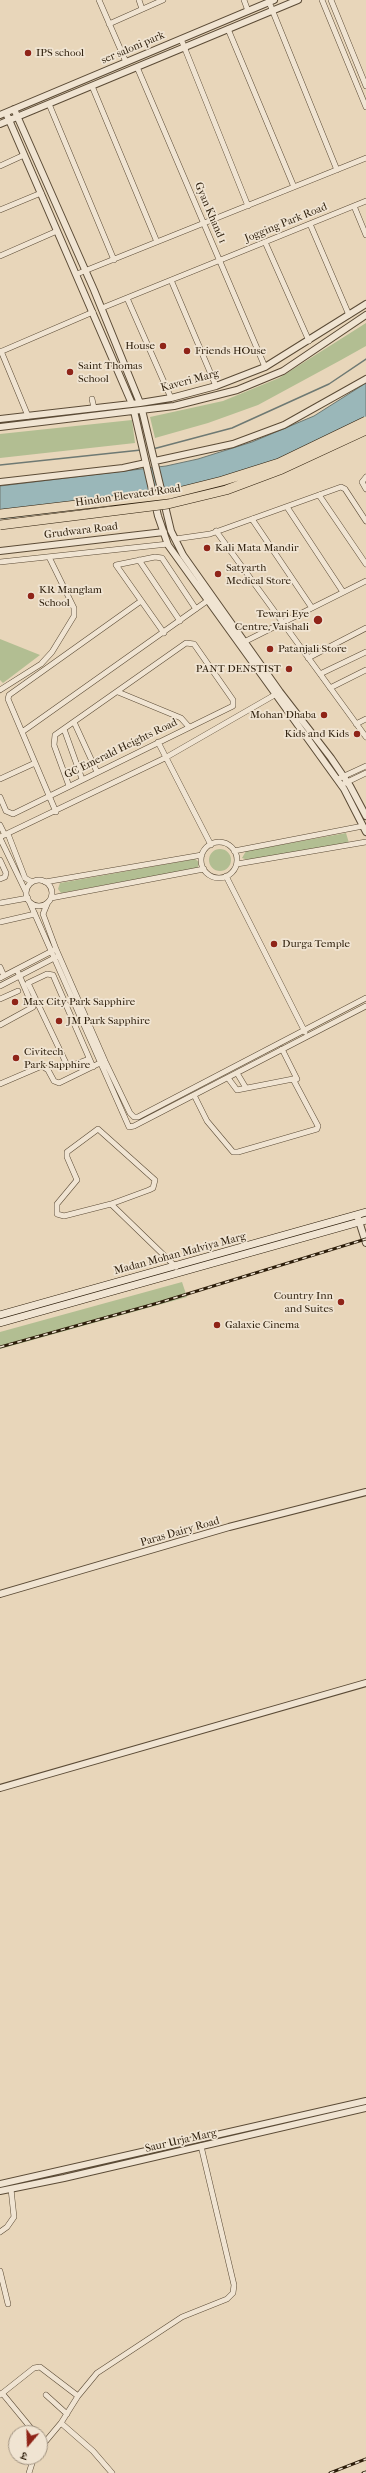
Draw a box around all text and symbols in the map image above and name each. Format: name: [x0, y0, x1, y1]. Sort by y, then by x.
street label: ser saloni park: [99, 29, 167, 67]
place label: IPS school: [36, 46, 84, 60]
marker: IPS school: [23, 48, 33, 58]
street label: Gyan Khand 1: [191, 180, 229, 246]
street label: Jogging Park Road: [243, 200, 329, 246]
place label: House: [125, 339, 155, 353]
marker: House: [158, 341, 168, 351]
place label: Friends HOuse: [195, 344, 266, 358]
marker: Friends HOuse: [182, 346, 192, 356]
place label: Saint Thomas School: [78, 359, 142, 385]
marker: Saint Thomas School: [65, 367, 75, 377]
street label: Kaveri Marg: [159, 367, 221, 395]
street label: Hindon Elevated Road: [74, 482, 182, 510]
street label: Grudwara Road: [43, 520, 119, 542]
place label: Kali Mata Mandir: [215, 541, 299, 555]
marker: Kali Mata Mandir: [202, 543, 212, 553]
place label: Satyarth Medical Store: [226, 561, 291, 587]
marker: Satyarth Medical Store: [213, 569, 223, 579]
place label: KR Manglam School: [39, 583, 102, 609]
marker: KR Manglam School: [26, 591, 36, 601]
place label: Tewari Eye Centre, Vaishali: [235, 607, 309, 633]
marker: Tewari Eye Centre, Vaishali: [312, 614, 324, 626]
place label: Patanjali Store: [278, 642, 347, 656]
marker: Patanjali Store: [265, 644, 275, 654]
place label: PANT DENSTIST: [196, 662, 281, 676]
marker: PANT DENSTIST: [284, 664, 294, 674]
place label: Mohan Dhaba: [250, 708, 316, 722]
marker: Mohan Dhaba: [319, 710, 329, 720]
street label: GC Emerald Heights Road: [62, 716, 180, 782]
place label: Kids and Kids: [284, 727, 349, 741]
marker: Kids and Kids: [352, 729, 362, 739]
place label: Durga Temple: [282, 937, 350, 951]
marker: Durga Temple: [269, 939, 279, 949]
place label: Max City Park Sapphire: [23, 995, 135, 1009]
marker: Max City Park Sapphire: [10, 997, 20, 1007]
place label: JM Park Sapphire: [67, 1014, 150, 1028]
marker: JM Park Sapphire: [54, 1016, 64, 1026]
place label: Civitech Park Sapphire: [24, 1045, 90, 1071]
marker: Civitech Park Sapphire: [11, 1053, 21, 1063]
street label: Madan Mohan Malviya Marg: [113, 1230, 247, 1278]
place label: Country Inn and Suites: [274, 1289, 333, 1315]
marker: Country Inn and Suites: [336, 1297, 346, 1307]
place label: Galaxie Cinema: [225, 1318, 299, 1332]
marker: Galaxie Cinema: [212, 1320, 222, 1330]
street label: Paras Dairy Road: [139, 1514, 221, 1550]
street label: Saur Urja Marg: [144, 2126, 218, 2156]
north arrow: [8, 2425, 48, 2465]
text: उ: [19, 2449, 29, 2463]

